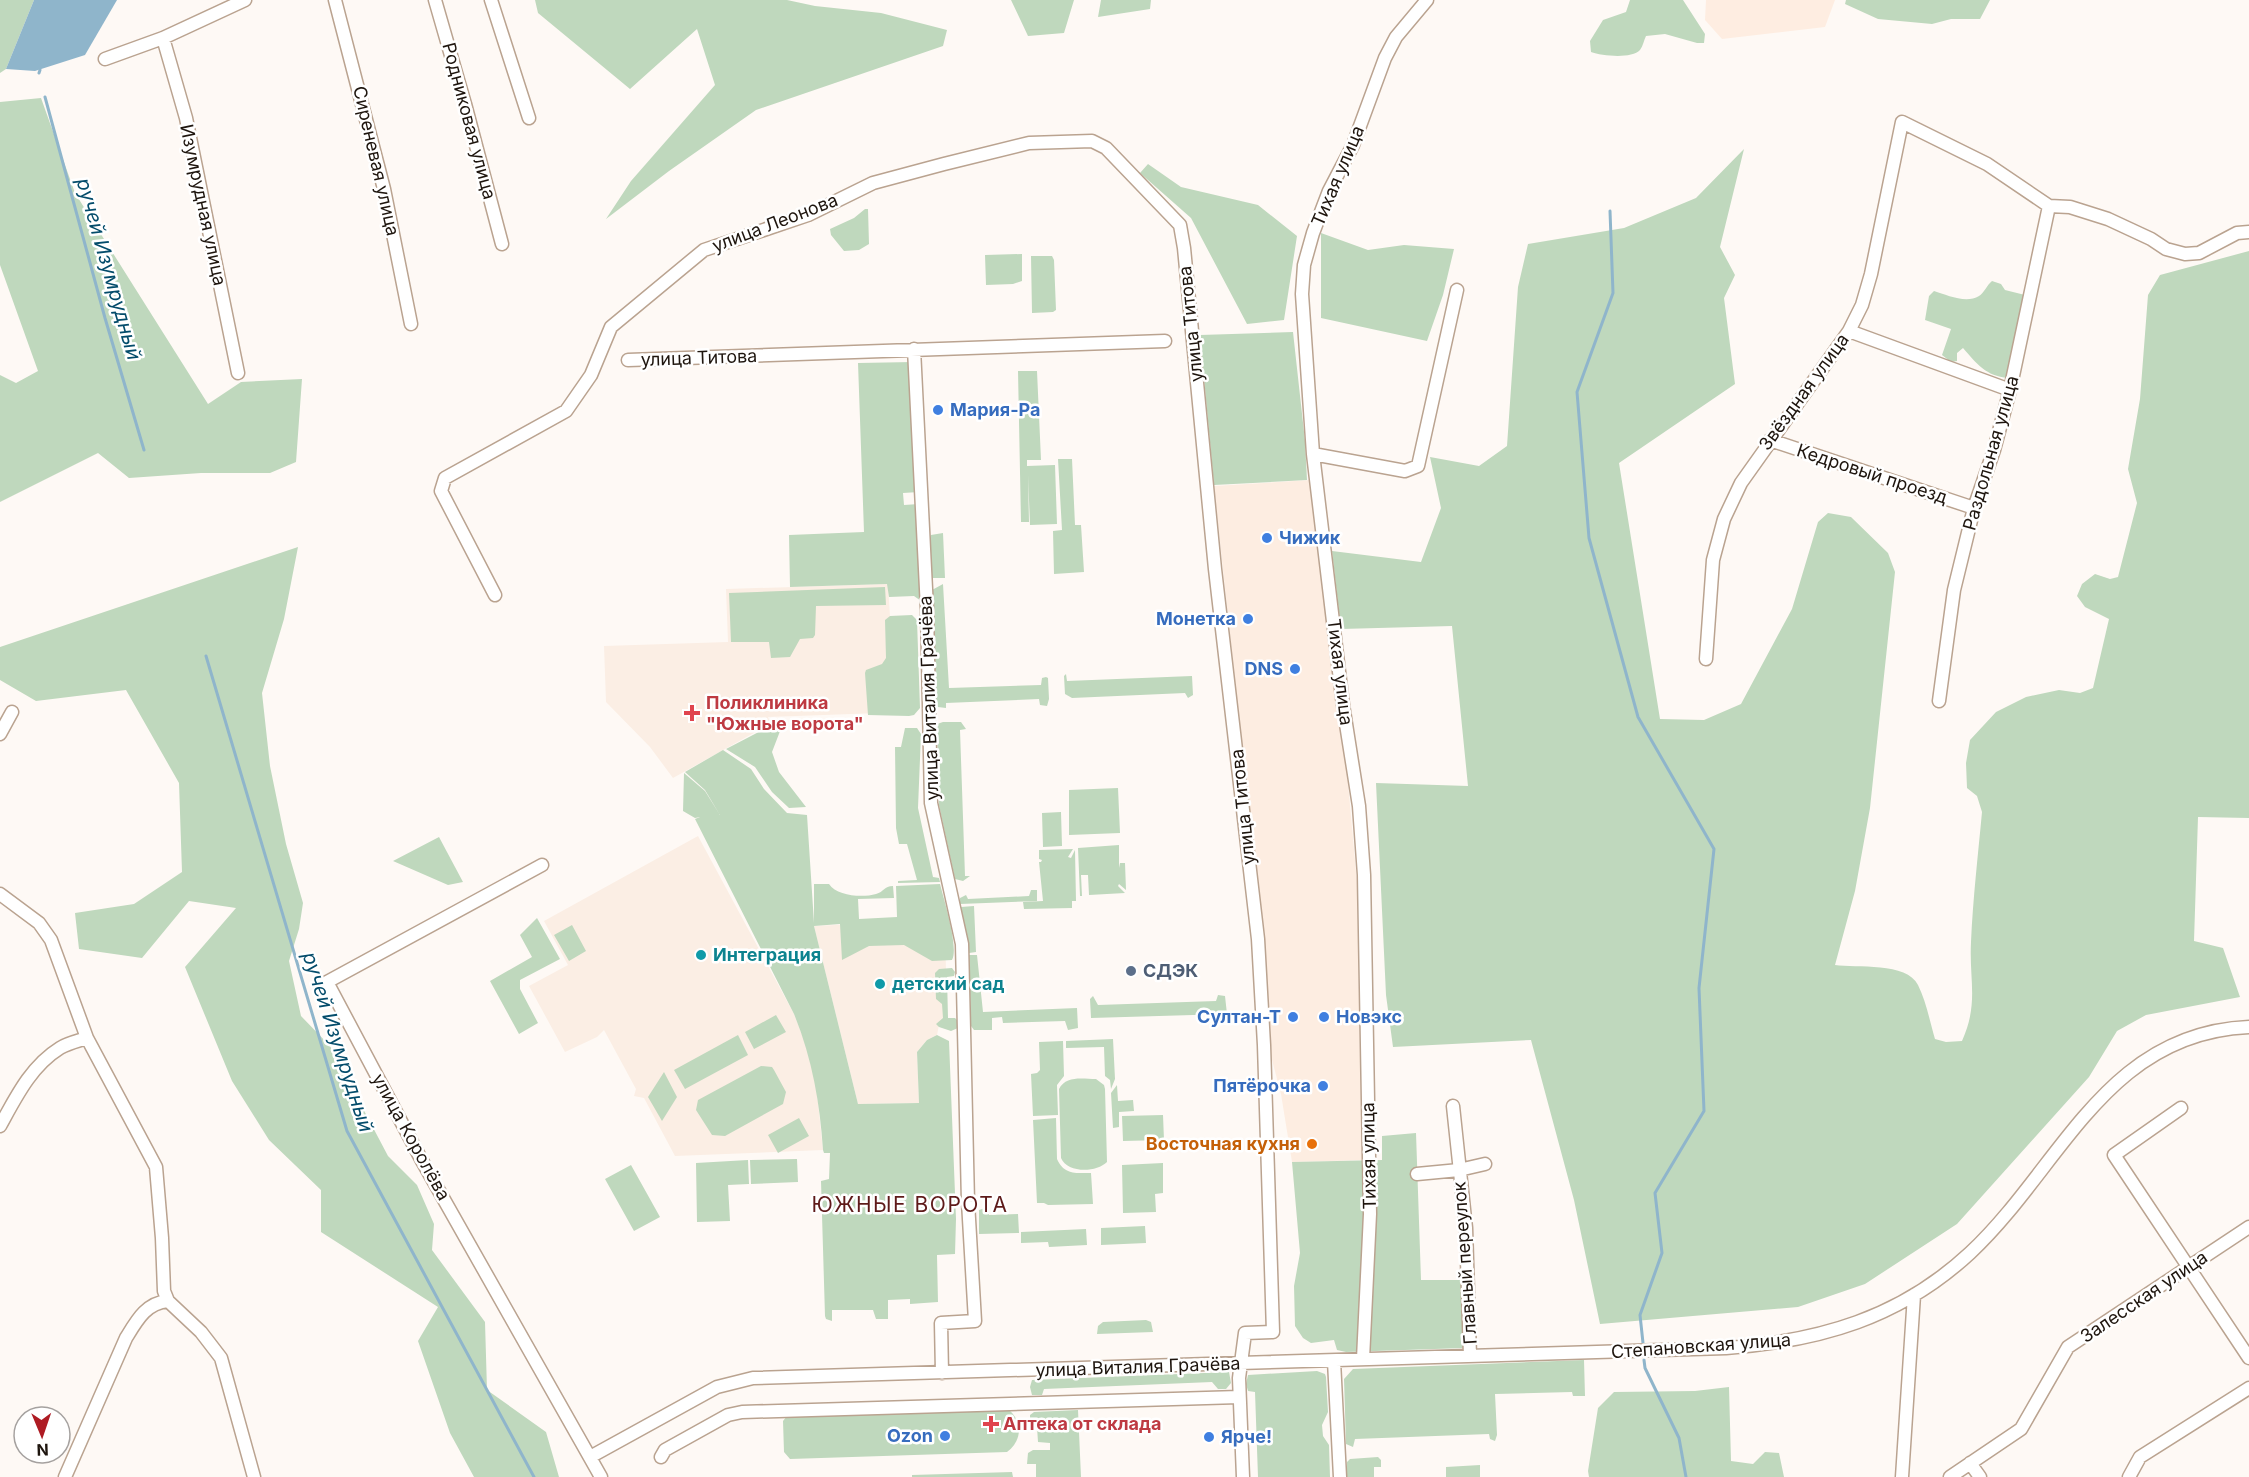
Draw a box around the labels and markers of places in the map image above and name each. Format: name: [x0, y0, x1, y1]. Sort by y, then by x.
place label: Мария-Ра: [950, 399, 1040, 420]
marker: Мария-Ра: [931, 403, 945, 417]
place label: Чижик: [1279, 527, 1341, 548]
marker: Чижик: [1260, 531, 1274, 545]
place label: Монетка: [1156, 608, 1236, 629]
marker: Монетка: [1241, 612, 1255, 626]
place label: DNS: [1244, 658, 1283, 679]
marker: DNS: [1288, 662, 1302, 676]
place label: Поликлиника "Южные ворота": [706, 692, 864, 734]
marker: Поликлиника "Южные ворота": [683, 704, 701, 722]
place label: Интеграция: [713, 944, 821, 965]
marker: Интеграция: [694, 948, 708, 962]
place label: СДЭК: [1143, 960, 1198, 981]
marker: СДЭК: [1124, 964, 1138, 978]
place label: детский сад: [892, 973, 1005, 994]
marker: детский сад: [873, 977, 887, 991]
place label: Султан-Т: [1197, 1006, 1281, 1027]
place label: Новэкс: [1336, 1006, 1402, 1027]
marker: Султан-Т: [1286, 1010, 1300, 1024]
marker: Новэкс: [1317, 1010, 1331, 1024]
place label: Пятёрочка: [1213, 1075, 1311, 1096]
marker: Пятёрочка: [1316, 1079, 1330, 1093]
place label: Восточная кухня: [1146, 1133, 1300, 1154]
marker: Восточная кухня: [1305, 1137, 1319, 1151]
place label: Аптека от склада: [1003, 1413, 1162, 1434]
marker: Аптека от склада: [984, 1417, 998, 1431]
place label: Ozon: [887, 1425, 933, 1446]
place label: Ярче!: [1221, 1426, 1272, 1447]
marker: Ozon: [938, 1429, 952, 1443]
marker: Ярче!: [1202, 1430, 1216, 1444]

